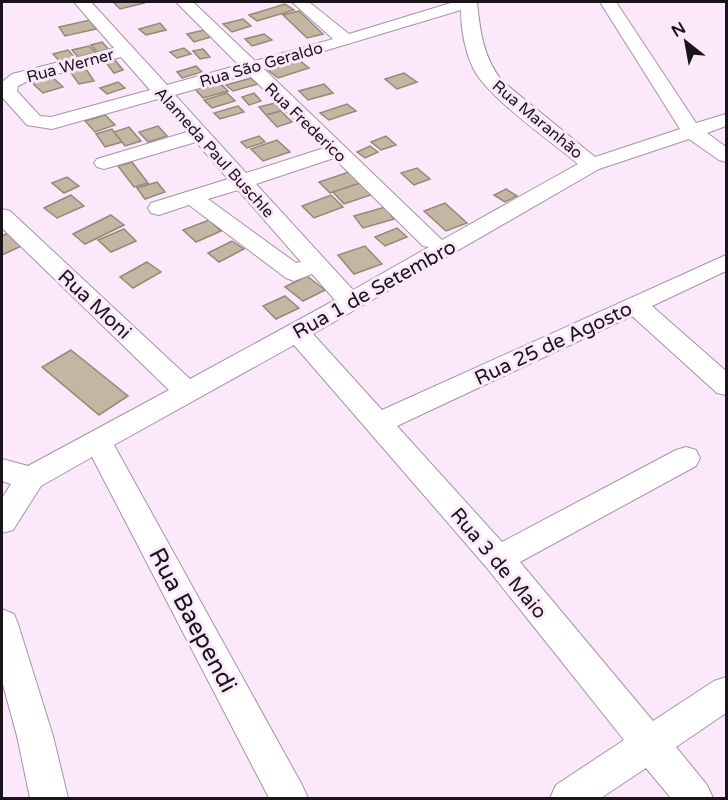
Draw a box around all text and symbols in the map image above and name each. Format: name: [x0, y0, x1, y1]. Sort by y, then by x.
north arrow: [656, 12, 716, 72]
text: N: [668, 18, 689, 42]
street label: Rua São Geraldo: [197, 38, 325, 92]
street label: Rua Werner: [24, 44, 117, 87]
street label: Rua Maranhão: [488, 76, 587, 163]
street label: Rua Frederico: [260, 79, 350, 167]
street label: Alameda Paul Buschle: [150, 83, 278, 222]
street label: Rua 1 de Setembro: [289, 235, 460, 345]
street label: Rua Moni: [53, 265, 136, 345]
street label: Rua 25 de Agosto: [471, 297, 636, 391]
street label: Rua 3 de Maio: [445, 503, 552, 624]
street label: Rua Baependi: [142, 543, 243, 698]

